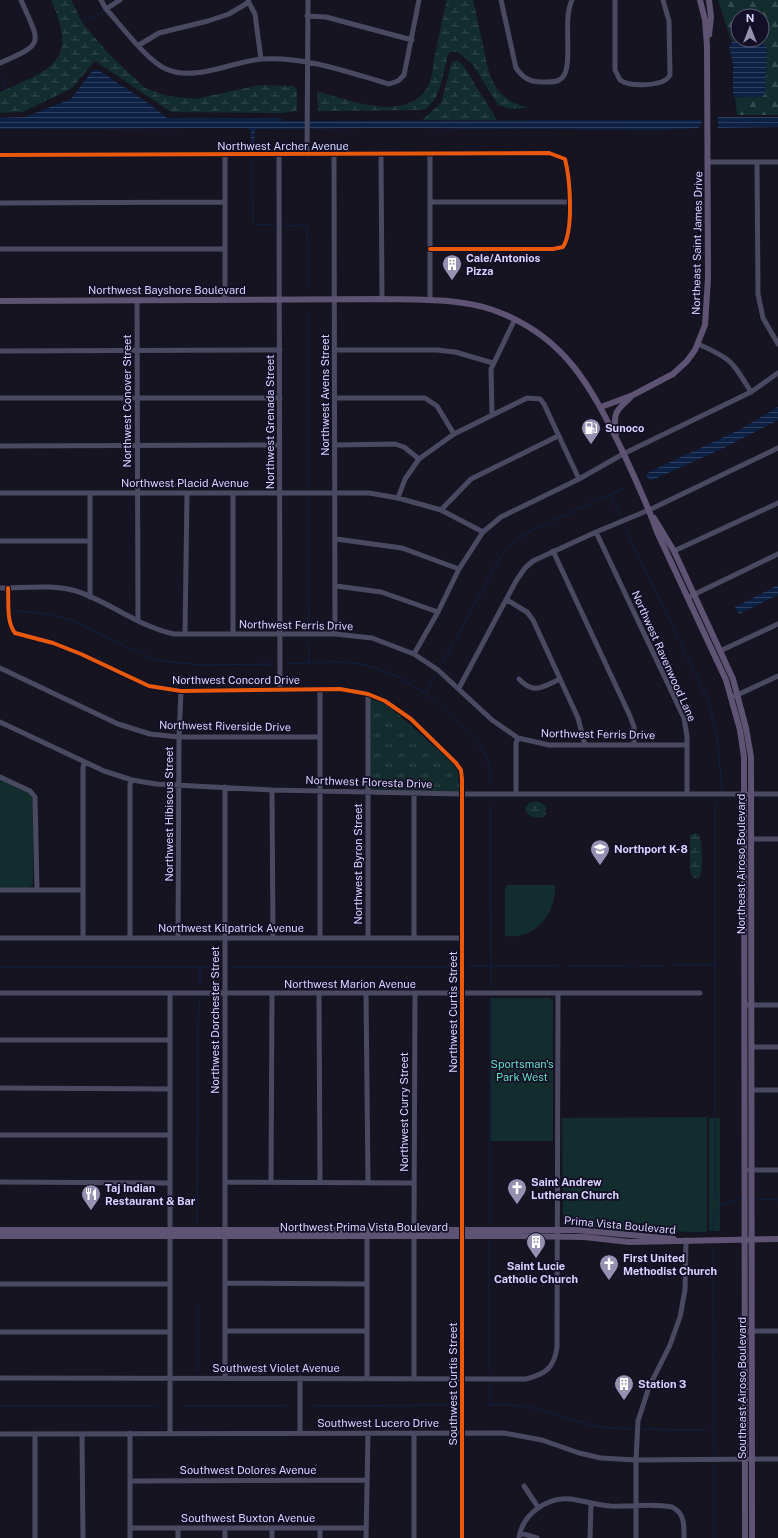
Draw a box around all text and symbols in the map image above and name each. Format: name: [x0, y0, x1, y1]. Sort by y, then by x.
north arrow: [730, 8, 770, 48]
text: N: [746, 12, 754, 24]
street label: Northwest Archer Avenue: [217, 140, 349, 152]
street label: Northeast Saint James Drive: [690, 171, 704, 315]
place label: Cale/Antonios Pizza: [466, 252, 541, 277]
building icon: Cale/Antonios Pizza: [441, 253, 463, 281]
street label: Northwest Bayshore Boulevard: [88, 284, 246, 296]
street label: Northwest Conover Street: [121, 334, 133, 468]
street label: Northwest Avens Street: [319, 334, 331, 456]
street label: Northwest Grenada Street: [264, 355, 276, 489]
fuel station icon: Sunoco: [580, 417, 602, 445]
place label: Sunoco: [605, 422, 644, 434]
street label: Northwest Placid Avenue: [121, 477, 249, 489]
street label: Northwest Ravenwood Lane: [630, 589, 698, 723]
street label: Northwest Ferris Drive: [239, 618, 353, 632]
street label: Northwest Concord Drive: [172, 674, 300, 686]
street label: Northwest Riverside Drive: [159, 719, 291, 733]
street label: Northwest Ferris Drive: [541, 727, 655, 741]
street label: Northwest Hibiscus Street: [163, 747, 175, 881]
street label: Northwest Floresta Drive: [305, 774, 433, 790]
street label: Northeast Airoso Boulevard: [735, 794, 747, 934]
street label: Northwest Byron Street: [352, 804, 364, 924]
school or university icon: Northport K-8: [589, 838, 611, 866]
place label: Northport K-8: [614, 843, 688, 855]
street label: Northwest Kilpatrick Avenue: [158, 922, 304, 934]
street label: Northwest Dorchester Street: [209, 946, 221, 1094]
street label: Northwest Curtis Street: [447, 951, 459, 1073]
street label: Northwest Marion Avenue: [284, 978, 416, 990]
street label: Northwest Curry Street: [398, 1052, 410, 1172]
park label: Sportsman's Park West: [491, 1058, 554, 1083]
place label: Saint Andrew Lutheran Church: [531, 1176, 619, 1201]
church icon: Saint Andrew Lutheran Church: [506, 1177, 528, 1205]
place label: Taj Indian Restaurant & Bar: [105, 1182, 196, 1207]
restaurant icon: Taj Indian Restaurant & Bar: [80, 1183, 102, 1211]
street label: Prima Vista Boulevard: [564, 1214, 676, 1236]
street label: Northwest Prima Vista Boulevard: [280, 1221, 448, 1233]
building icon: Saint Lucie Catholic Church: [525, 1231, 547, 1259]
place label: First United Methodist Church: [623, 1252, 717, 1277]
church icon: First United Methodist Church: [598, 1253, 620, 1281]
place label: Saint Lucie Catholic Church: [494, 1260, 578, 1285]
street label: Southeast Airoso Boulevard: [736, 1317, 748, 1459]
street label: Southwest Curtis Street: [447, 1323, 459, 1445]
street label: Southwest Violet Avenue: [212, 1362, 340, 1374]
building icon: Station 3: [613, 1373, 635, 1401]
place label: Station 3: [638, 1378, 686, 1390]
street label: Southwest Lucero Drive: [317, 1417, 439, 1429]
street label: Southwest Dolores Avenue: [180, 1464, 316, 1476]
street label: Southwest Buxton Avenue: [181, 1512, 315, 1524]

